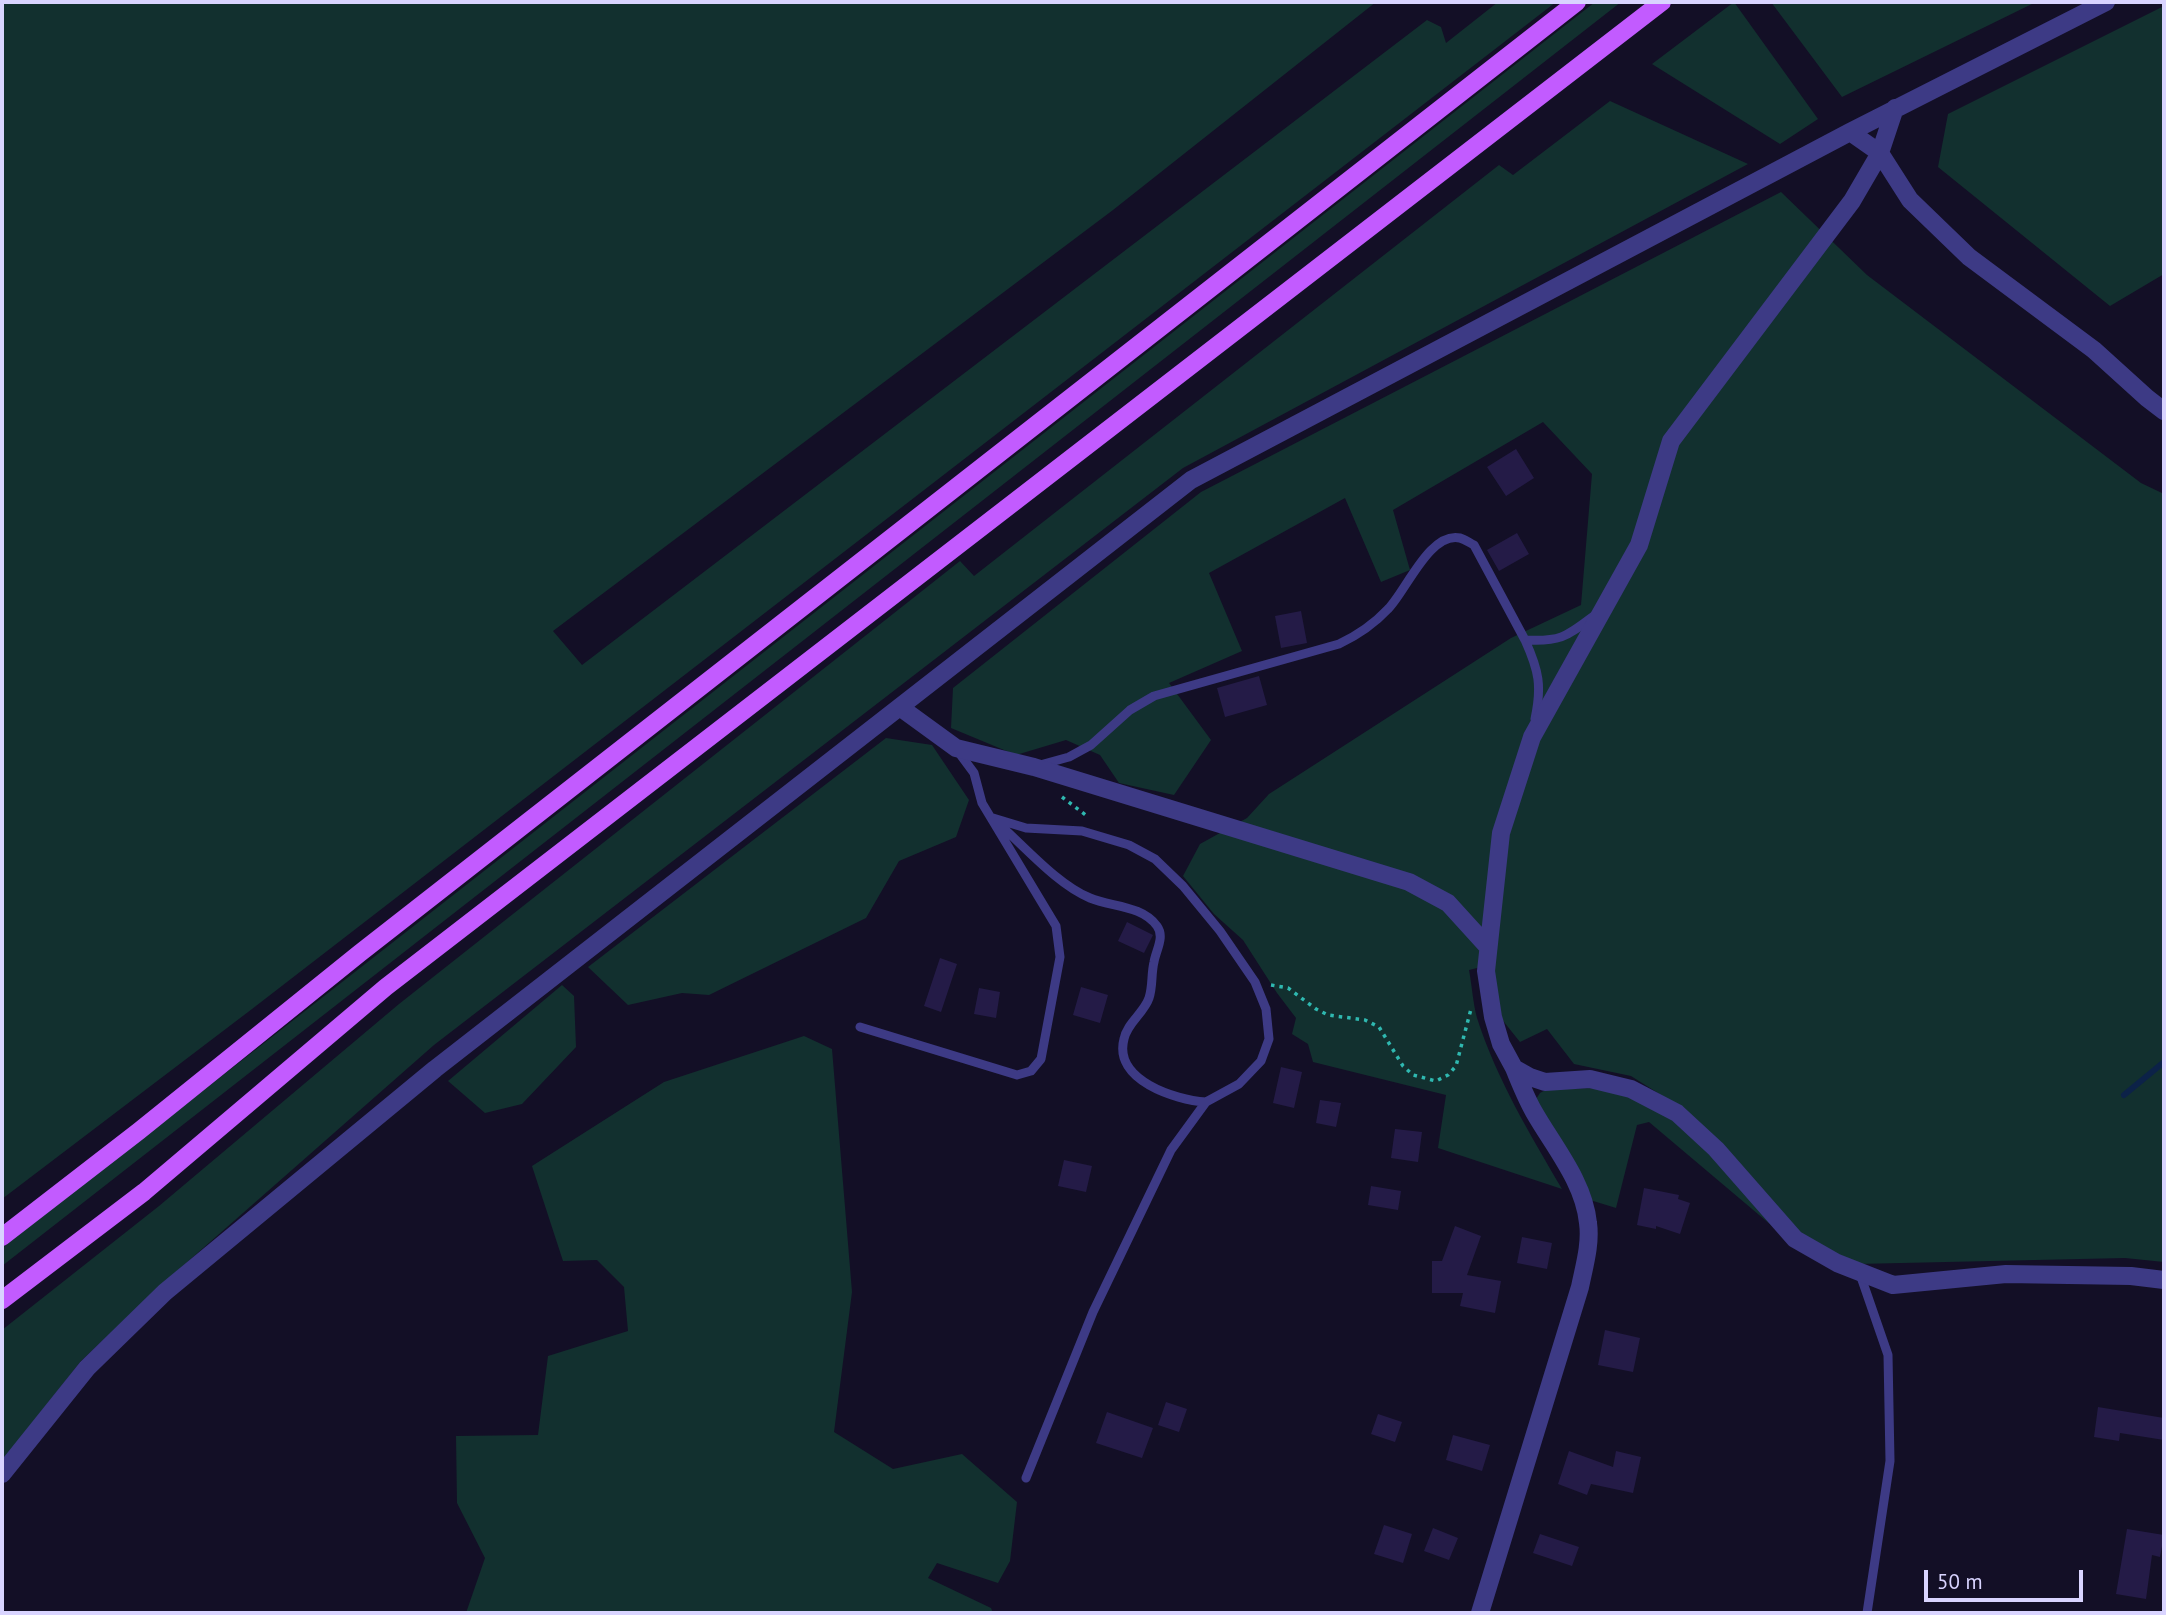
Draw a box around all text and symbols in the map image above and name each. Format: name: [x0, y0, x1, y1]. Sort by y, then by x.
scale bar: [1928, 1556, 2087, 1600]
text: 50 m: [1937, 1568, 1983, 1595]

